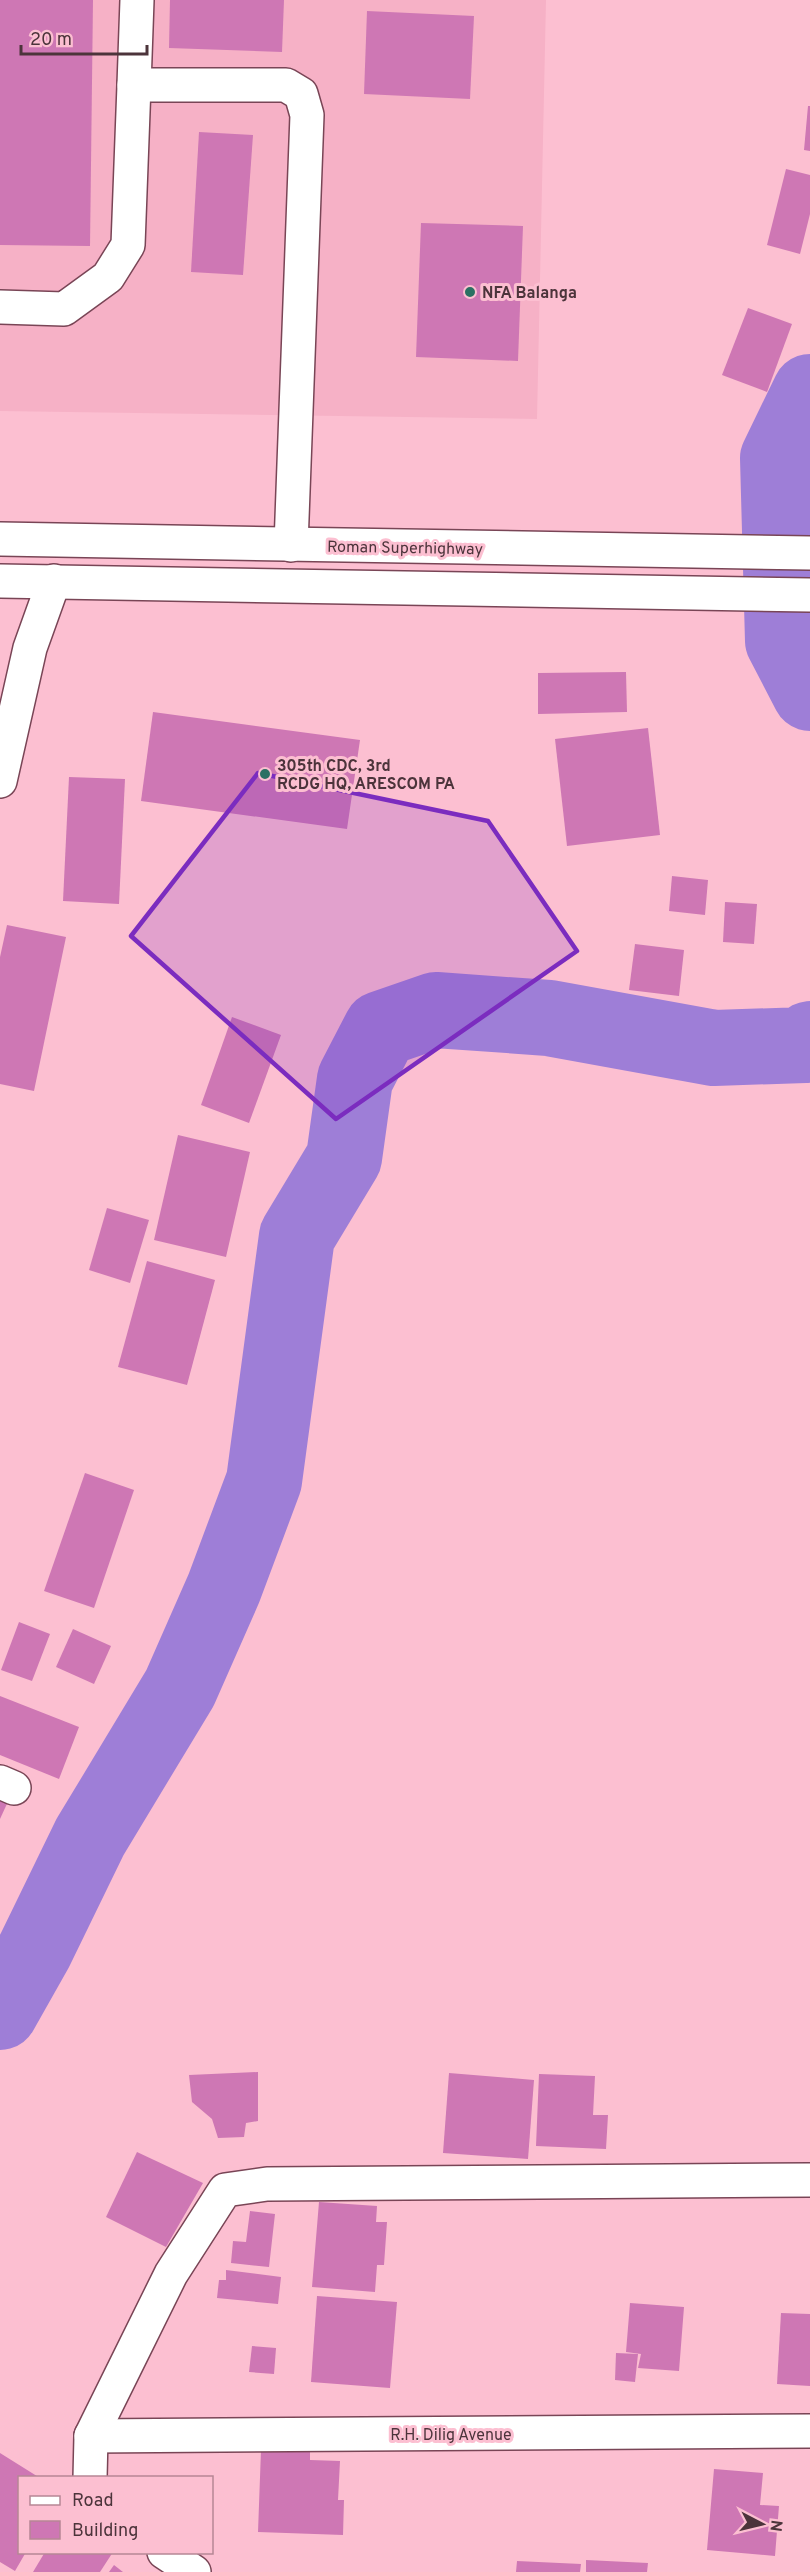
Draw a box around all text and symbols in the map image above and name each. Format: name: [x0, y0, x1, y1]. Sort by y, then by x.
scale bar: [21, 18, 147, 56]
text: 20 m: [30, 29, 72, 52]
place label: NFA Balanga: [482, 284, 577, 304]
marker: NFA Balanga: [463, 285, 477, 299]
street label: Roman Superhighway: [327, 538, 483, 560]
place label: 305th CDC, 3rd RCDG HQ, ARESCOM PA: [277, 757, 455, 795]
marker: 305th CDC, 3rd RCDG HQ, ARESCOM PA: [258, 767, 272, 781]
street label: R.H. Dilig Avenue: [390, 2426, 512, 2446]
legend: [18, 2476, 213, 2554]
text: Road: [72, 2490, 114, 2513]
north arrow: [732, 2494, 792, 2554]
text: N: [764, 2519, 786, 2533]
text: Building: [72, 2520, 138, 2543]

